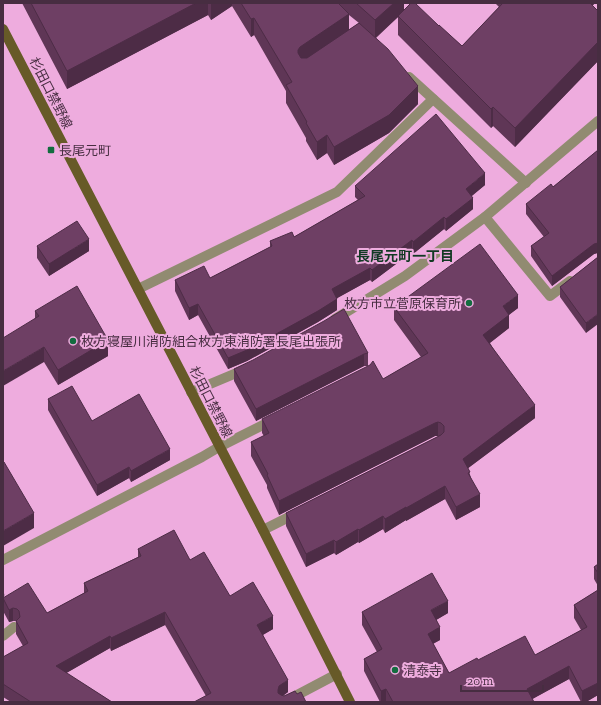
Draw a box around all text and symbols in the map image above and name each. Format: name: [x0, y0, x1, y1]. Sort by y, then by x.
street label: 杉田口禁野線: [27, 55, 75, 131]
place label: 長尾元町: [59, 143, 111, 158]
marker: 長尾元町: [46, 145, 56, 155]
district label: 長尾元町一丁目: [356, 248, 454, 265]
place label: 枚方市立菅原保育所: [344, 296, 461, 311]
marker: 枚方市立菅原保育所: [464, 298, 474, 308]
place label: 枚方寝屋川消防組合枚方東消防署長尾出張所: [81, 334, 341, 349]
marker: 枚方寝屋川消防組合枚方東消防署長尾出張所: [68, 336, 78, 346]
street label: 杉田口禁野線: [187, 364, 235, 440]
place label: 清泰寺: [403, 663, 442, 678]
marker: 清泰寺: [390, 665, 400, 675]
scale bar: [461, 667, 543, 693]
text: 20 m: [467, 674, 494, 688]

